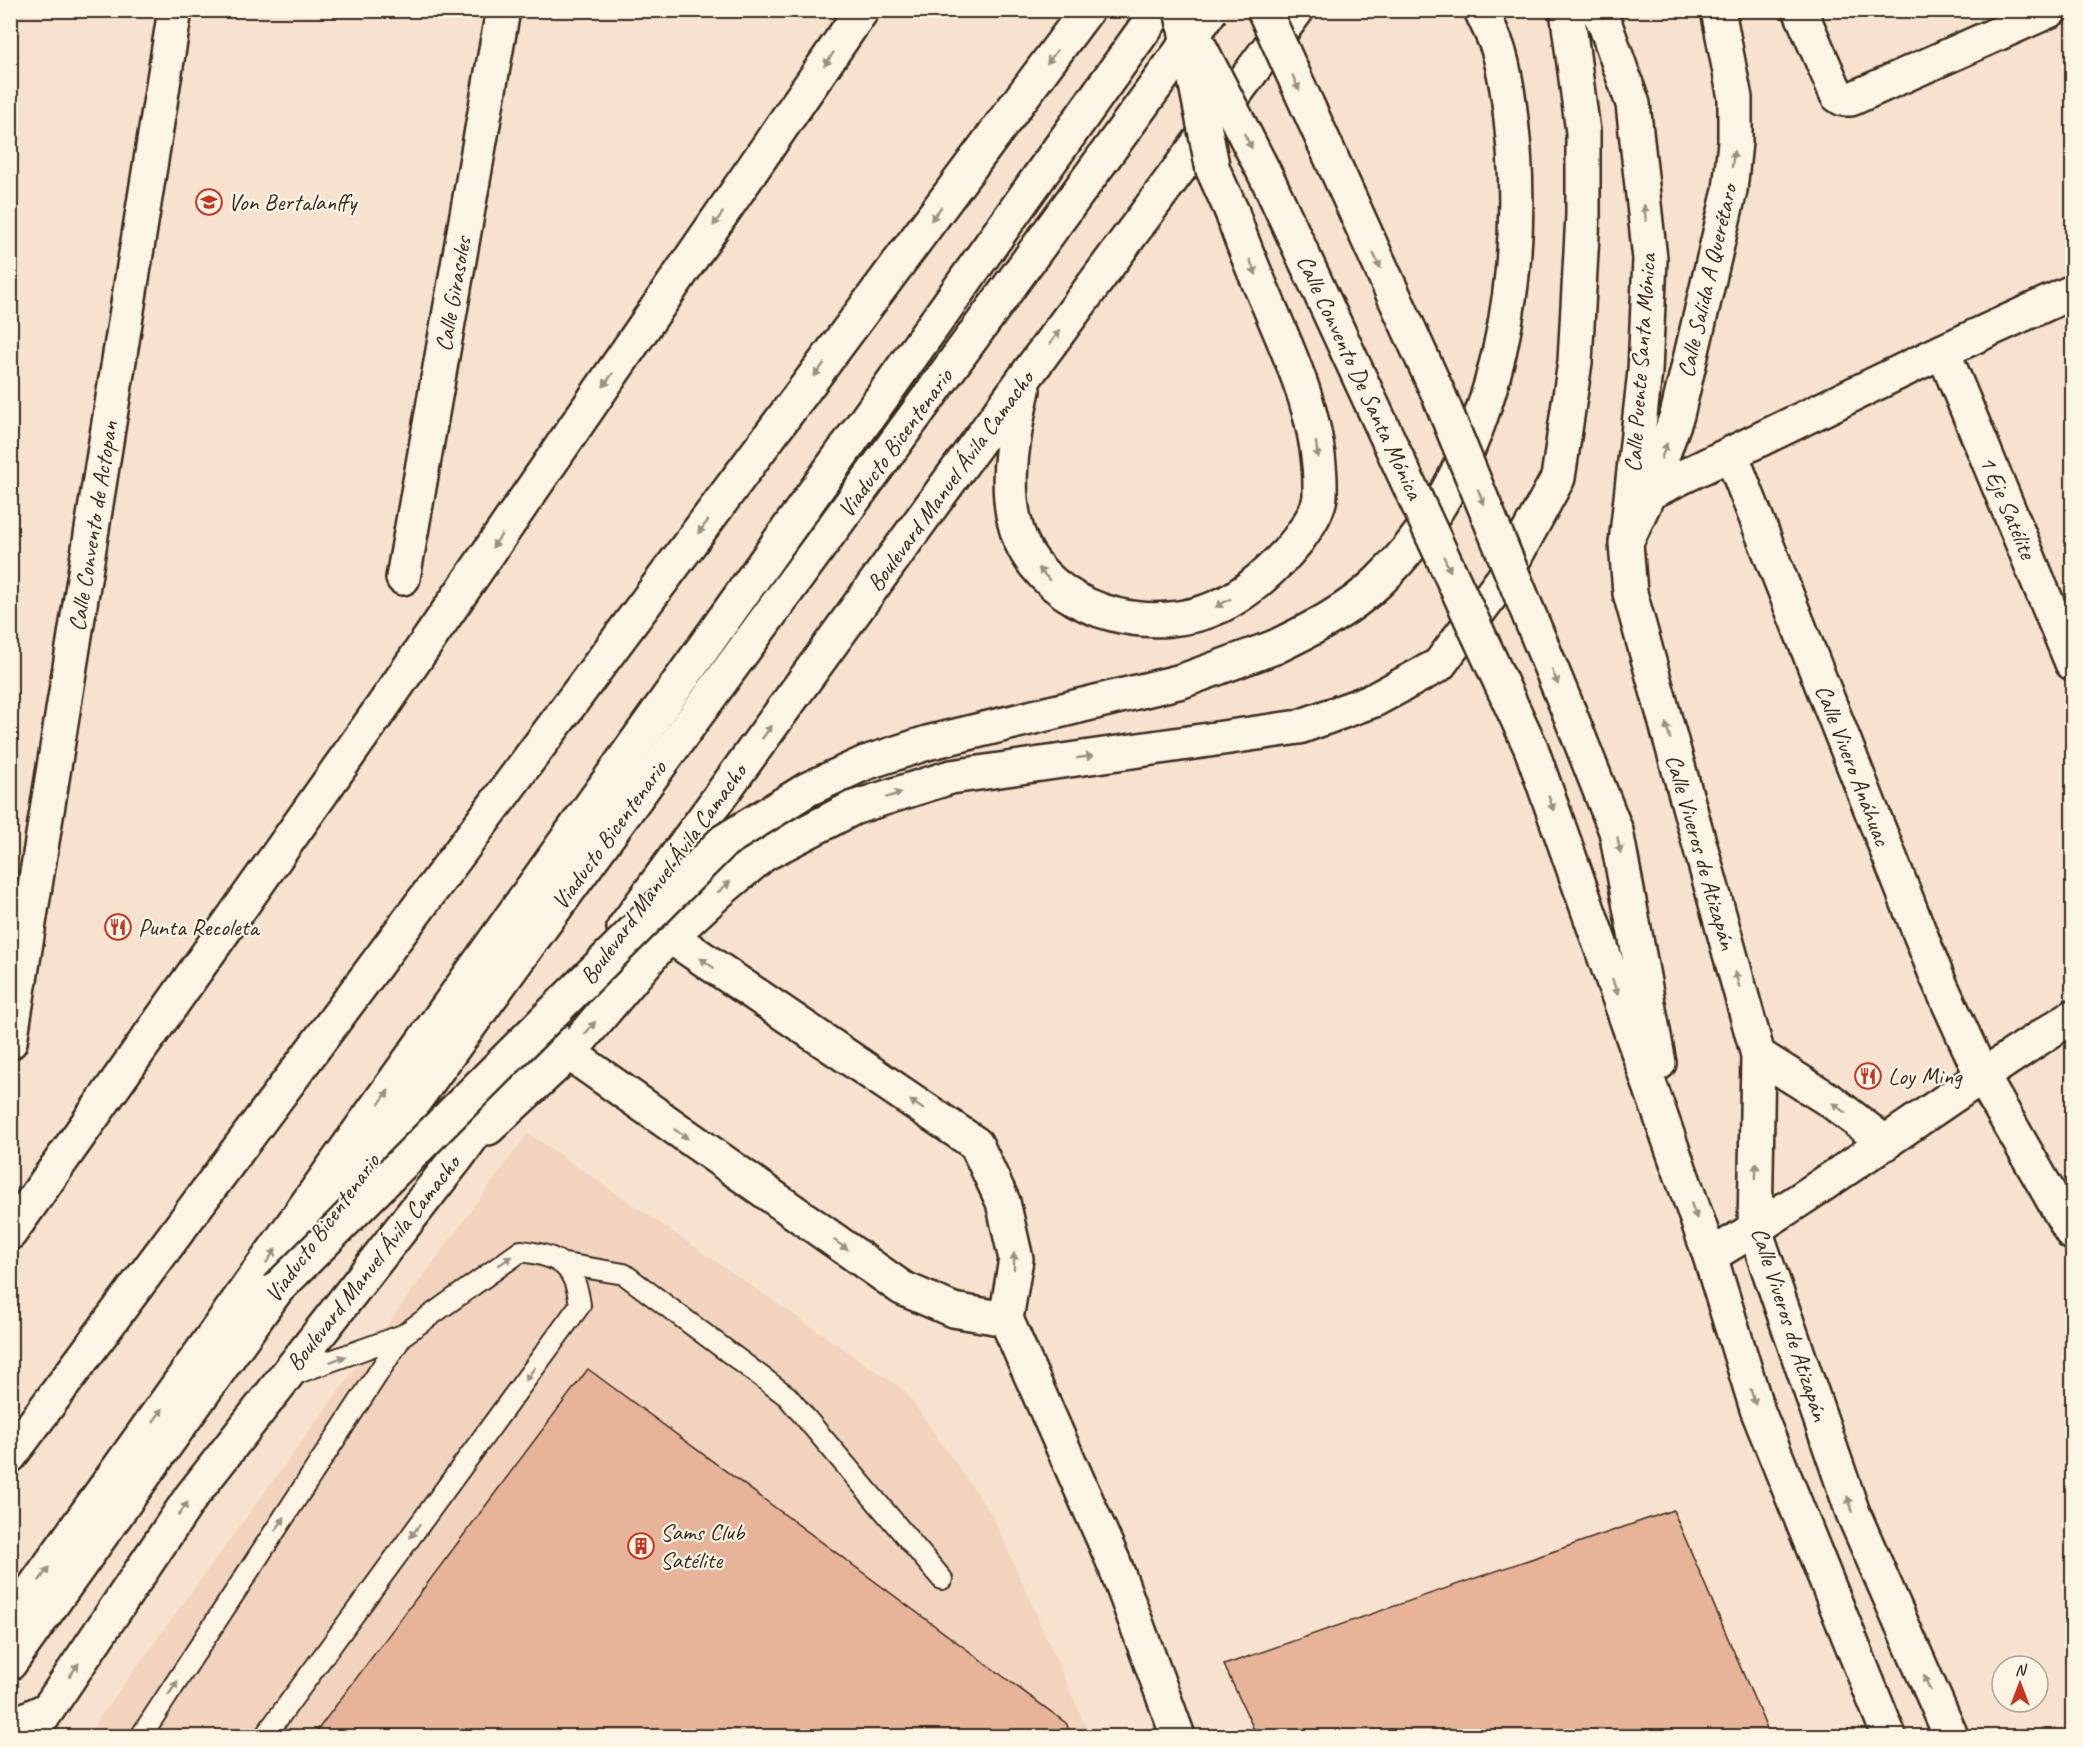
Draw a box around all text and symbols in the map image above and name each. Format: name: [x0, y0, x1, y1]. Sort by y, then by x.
one-way arrow: [1047, 50, 1059, 65]
one-way arrow: [824, 51, 835, 67]
one-way arrow: [1291, 75, 1301, 93]
one-way arrow: [1243, 132, 1253, 149]
one-way arrow: [1729, 150, 1738, 169]
street label: Calle Salida A Querétaro: [1670, 179, 1744, 380]
school or university icon: Von Bertalanffy: [194, 187, 224, 217]
place label: Von Bertalanffy: [228, 187, 358, 217]
one-way arrow: [1640, 204, 1650, 223]
one-way arrow: [930, 205, 942, 221]
one-way arrow: [713, 211, 724, 228]
street label: Calle Girasoles: [428, 233, 478, 354]
street label: Calle Convento De Santa Mónica: [1290, 250, 1430, 505]
street label: Calle Puente Santa Mónica: [1617, 251, 1663, 473]
one-way arrow: [1373, 252, 1382, 269]
one-way arrow: [1248, 258, 1258, 276]
one-way arrow: [1049, 329, 1061, 345]
street label: Viaducto Bicentenario: [831, 361, 960, 523]
one-way arrow: [814, 363, 826, 378]
street label: Boulevard Manuel Ávila Camacho: [860, 363, 1042, 597]
one-way arrow: [603, 372, 614, 388]
street label: Calle Convento de Actopan: [62, 418, 124, 633]
one-way arrow: [1313, 440, 1322, 459]
one-way arrow: [1660, 442, 1669, 460]
street label: 1 Eje Satélite: [1973, 451, 2044, 565]
one-way arrow: [1476, 488, 1486, 506]
one-way arrow: [697, 518, 709, 534]
one-way arrow: [491, 532, 503, 548]
one-way arrow: [1443, 555, 1452, 572]
one-way arrow: [1038, 567, 1051, 582]
one-way arrow: [1215, 598, 1232, 608]
one-way arrow: [1551, 668, 1560, 686]
street label: Calle Vivero Anáhuac: [1809, 680, 1898, 851]
one-way arrow: [1662, 721, 1672, 740]
one-way arrow: [761, 724, 773, 740]
street label: Calle Viveros de Atizapán: [1659, 751, 1744, 954]
street label: Viaducto Bicentenario: [545, 753, 674, 915]
one-way arrow: [1076, 753, 1095, 762]
street label: Boulevard Manuel Ávila Camacho: [573, 756, 755, 990]
one-way arrow: [885, 790, 903, 799]
one-way arrow: [1546, 795, 1556, 813]
one-way arrow: [1615, 836, 1624, 855]
one-way arrow: [716, 881, 731, 894]
restaurant icon: Punta Recoleta: [103, 912, 133, 942]
place label: Punta Recoleta: [138, 912, 260, 942]
one-way arrow: [700, 957, 716, 969]
one-way arrow: [1732, 970, 1741, 988]
one-way arrow: [1611, 979, 1621, 997]
one-way arrow: [583, 1021, 596, 1036]
restaurant icon: Loy Ming: [1853, 1061, 1883, 1091]
place label: Loy Ming: [1888, 1061, 1963, 1091]
one-way arrow: [378, 1090, 390, 1106]
one-way arrow: [909, 1100, 925, 1111]
one-way arrow: [1832, 1102, 1847, 1114]
one-way arrow: [672, 1128, 688, 1140]
street label: Viaducto Bicentenario: [258, 1146, 387, 1308]
street label: Boulevard Manuel Ávila Camacho: [279, 1147, 468, 1377]
one-way arrow: [1751, 1162, 1760, 1181]
one-way arrow: [1690, 1202, 1700, 1220]
street label: Calle Viveros de Atizapán: [1745, 1223, 1836, 1426]
one-way arrow: [833, 1239, 849, 1250]
one-way arrow: [265, 1248, 276, 1264]
one-way arrow: [1009, 1252, 1019, 1271]
one-way arrow: [497, 1255, 513, 1267]
one-way arrow: [330, 1353, 348, 1363]
one-way arrow: [524, 1366, 536, 1381]
one-way arrow: [1749, 1388, 1758, 1406]
one-way arrow: [151, 1407, 163, 1422]
one-way arrow: [1844, 1495, 1854, 1513]
one-way arrow: [177, 1501, 188, 1517]
one-way arrow: [274, 1516, 285, 1532]
place label: Sams Club Satélite: [660, 1517, 746, 1575]
one-way arrow: [409, 1523, 421, 1539]
building icon: Sams Club Satélite: [626, 1531, 656, 1561]
one-way arrow: [38, 1566, 50, 1581]
north arrow: [1990, 1654, 2050, 1714]
text: N: [2015, 1660, 2028, 1680]
one-way arrow: [68, 1662, 79, 1678]
one-way arrow: [1922, 1674, 1932, 1692]
one-way arrow: [167, 1680, 179, 1696]

